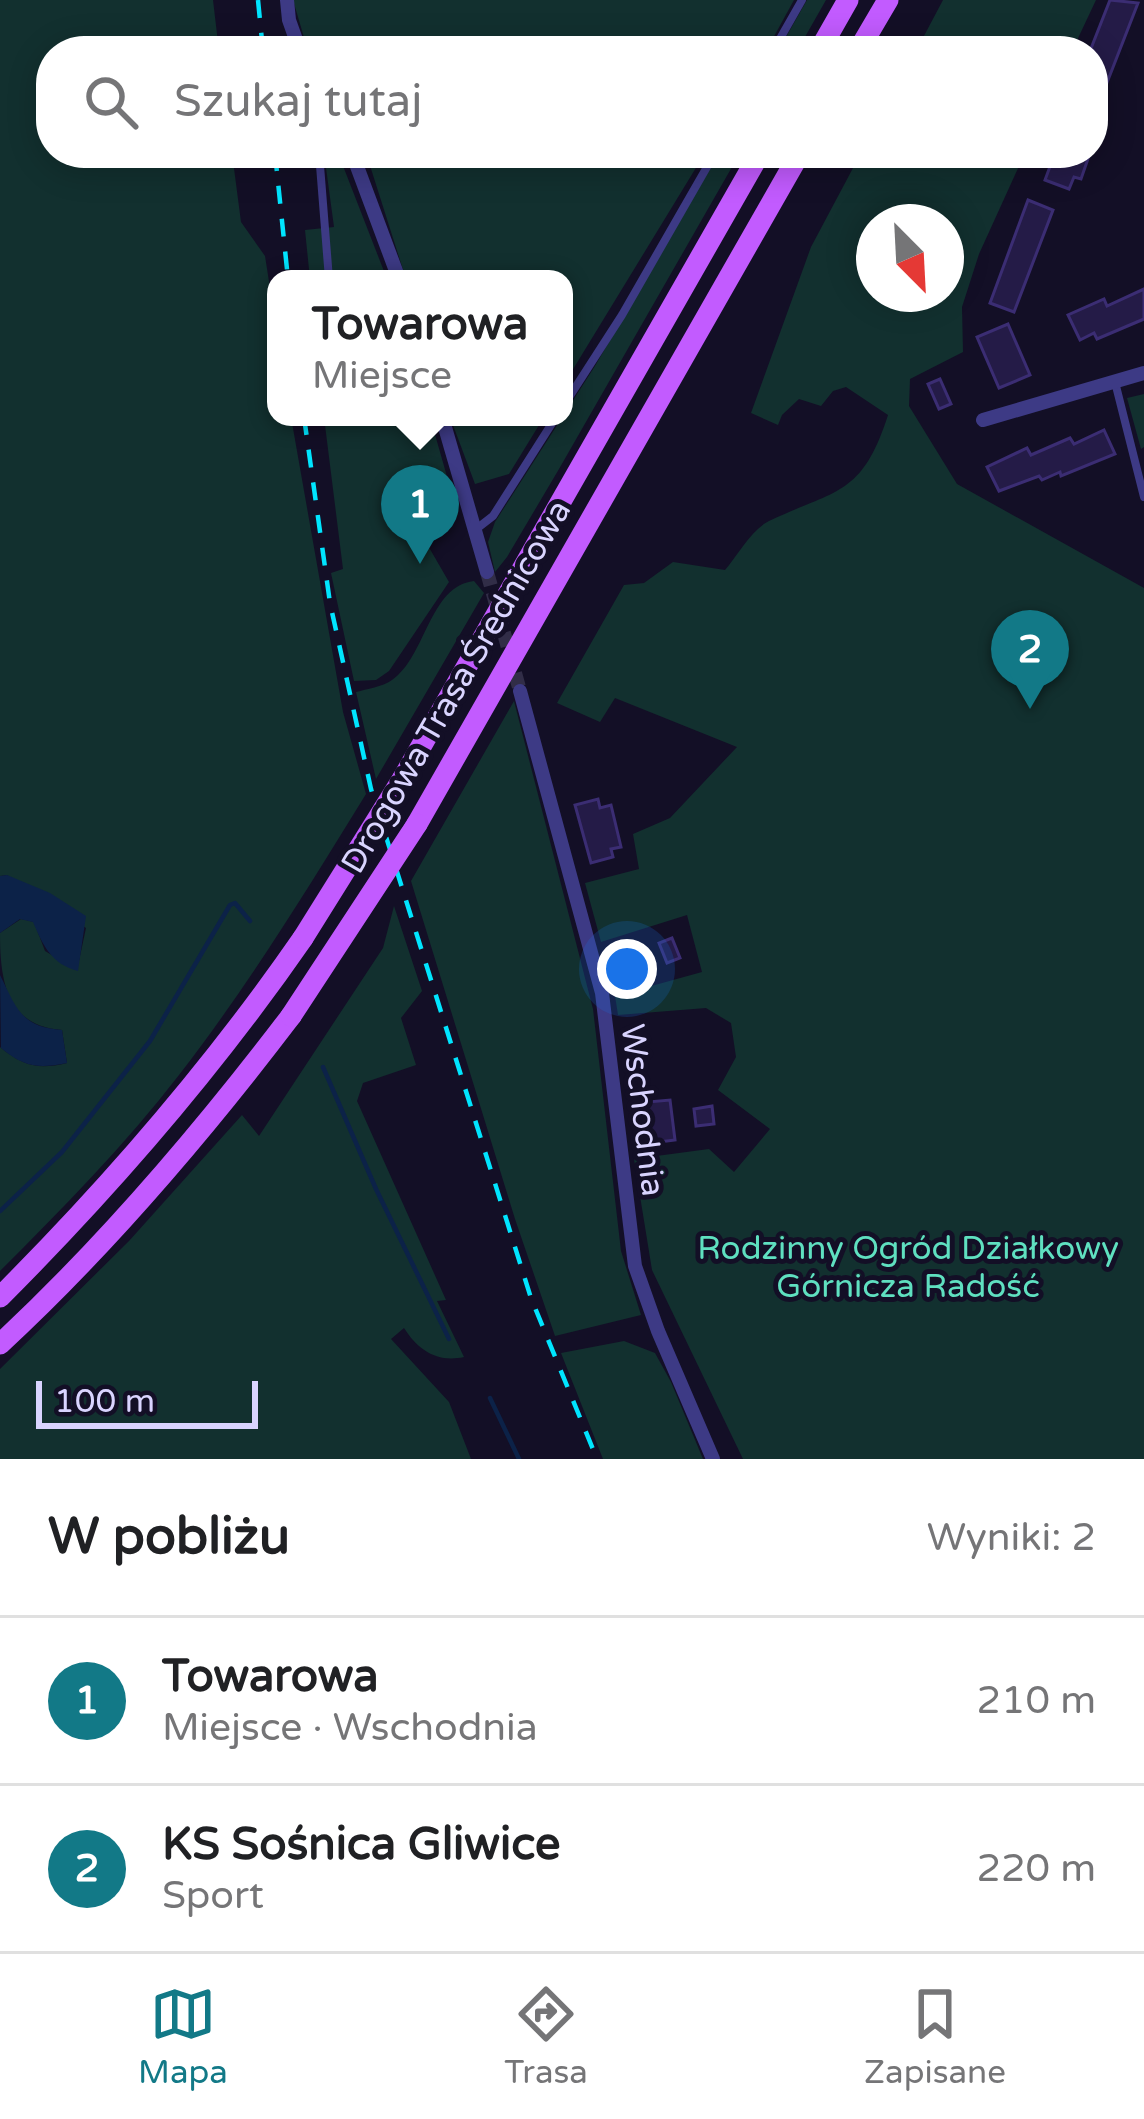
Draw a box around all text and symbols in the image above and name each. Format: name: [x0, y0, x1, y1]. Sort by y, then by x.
search box: [36, 36, 1108, 168]
icon: search: [78, 69, 144, 135]
text: Szukaj tutaj: [174, 75, 423, 129]
north arrow: [856, 204, 964, 312]
popup: [267, 270, 573, 426]
text: Towarowa: [312, 298, 528, 352]
text: Miejsce: [312, 352, 452, 399]
pin: 1: [381, 465, 459, 564]
street label: Drogowa Trasa Średnicowa: [333, 493, 579, 880]
pin: 2: [991, 610, 1069, 709]
your location: [597, 939, 657, 999]
street label: Wschodnia: [613, 1022, 672, 1199]
park label: Rodzinny Ogród Działkowy Górnicza Radość: [697, 1229, 1119, 1306]
scale bar: [36, 1375, 258, 1428]
text: 100 m: [54, 1382, 155, 1421]
text: W pobliżu: [48, 1506, 290, 1568]
text: Wyniki: 2: [927, 1514, 1096, 1561]
text: Towarowa: [162, 1650, 379, 1704]
text: 1: [75, 1677, 99, 1724]
text: 210 m: [977, 1677, 1096, 1724]
text: Miejsce · Wschodnia: [162, 1704, 538, 1751]
text: KS Sośnica Gliwice: [162, 1818, 560, 1872]
text: 2: [75, 1845, 99, 1892]
text: 220 m: [977, 1845, 1096, 1892]
text: Sport: [162, 1872, 264, 1919]
tab: Mapa: [138, 1981, 228, 2092]
tab: Trasa: [504, 1981, 588, 2092]
tab: Zapisane: [864, 1981, 1006, 2092]

